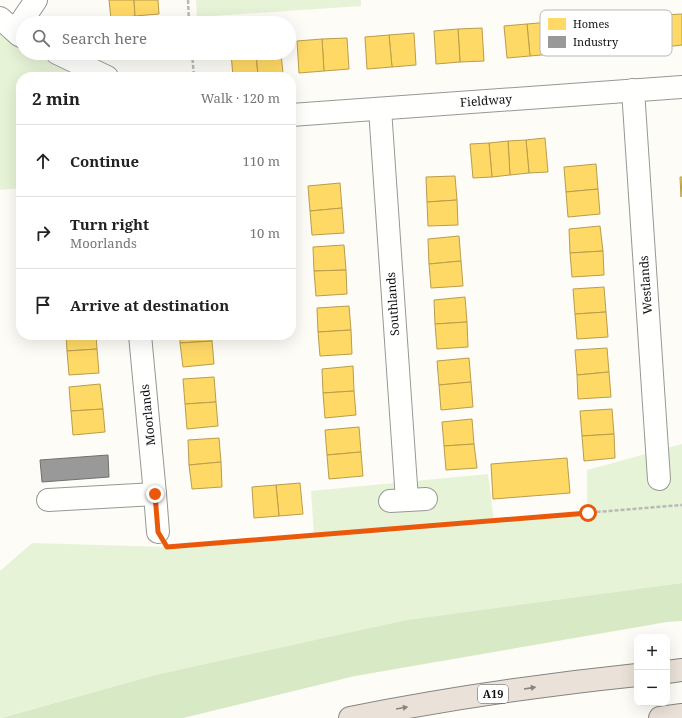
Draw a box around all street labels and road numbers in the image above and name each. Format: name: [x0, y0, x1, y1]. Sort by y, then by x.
street label: Fieldway: [459, 90, 513, 111]
street label: Westlands: [635, 255, 656, 315]
street label: Southlands: [382, 272, 403, 337]
street label: Moorlands: [136, 383, 159, 447]
road number: A19: [478, 685, 508, 703]

